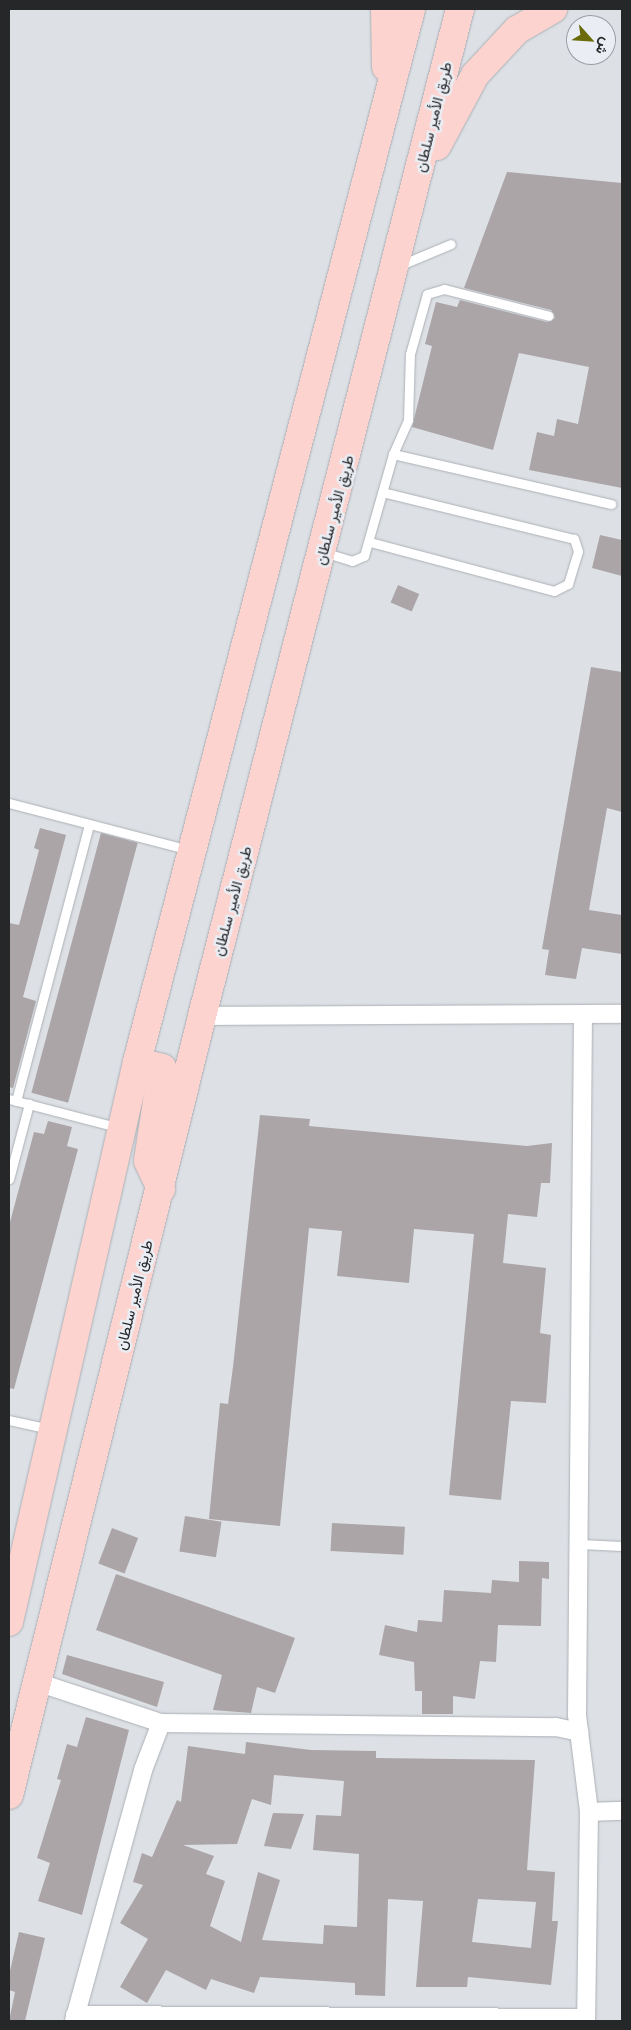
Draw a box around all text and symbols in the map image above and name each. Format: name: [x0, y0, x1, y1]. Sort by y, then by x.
north arrow: [566, 15, 616, 65]
text: ش: [592, 35, 615, 58]
street label: طريق الأمير سلطان: [411, 60, 455, 174]
street label: طريق الأمير سلطان: [311, 453, 357, 567]
street label: طريق الأمير سلطان: [209, 844, 255, 958]
street label: طريق الأمير سلطان: [112, 1238, 156, 1352]

